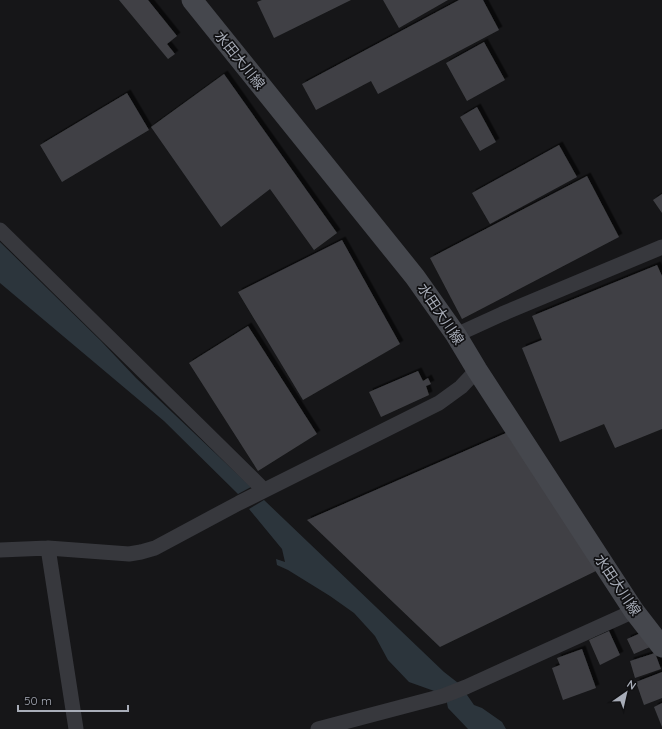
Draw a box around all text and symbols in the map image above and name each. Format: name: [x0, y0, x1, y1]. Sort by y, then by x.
street label: 水田大川線: [211, 27, 269, 93]
street label: 水田大川線: [414, 280, 468, 348]
street label: 水田大川線: [591, 551, 645, 619]
north arrow: [606, 673, 646, 713]
text: N: [624, 677, 639, 693]
scale bar: [18, 687, 128, 713]
text: 50 m: [24, 693, 52, 708]

